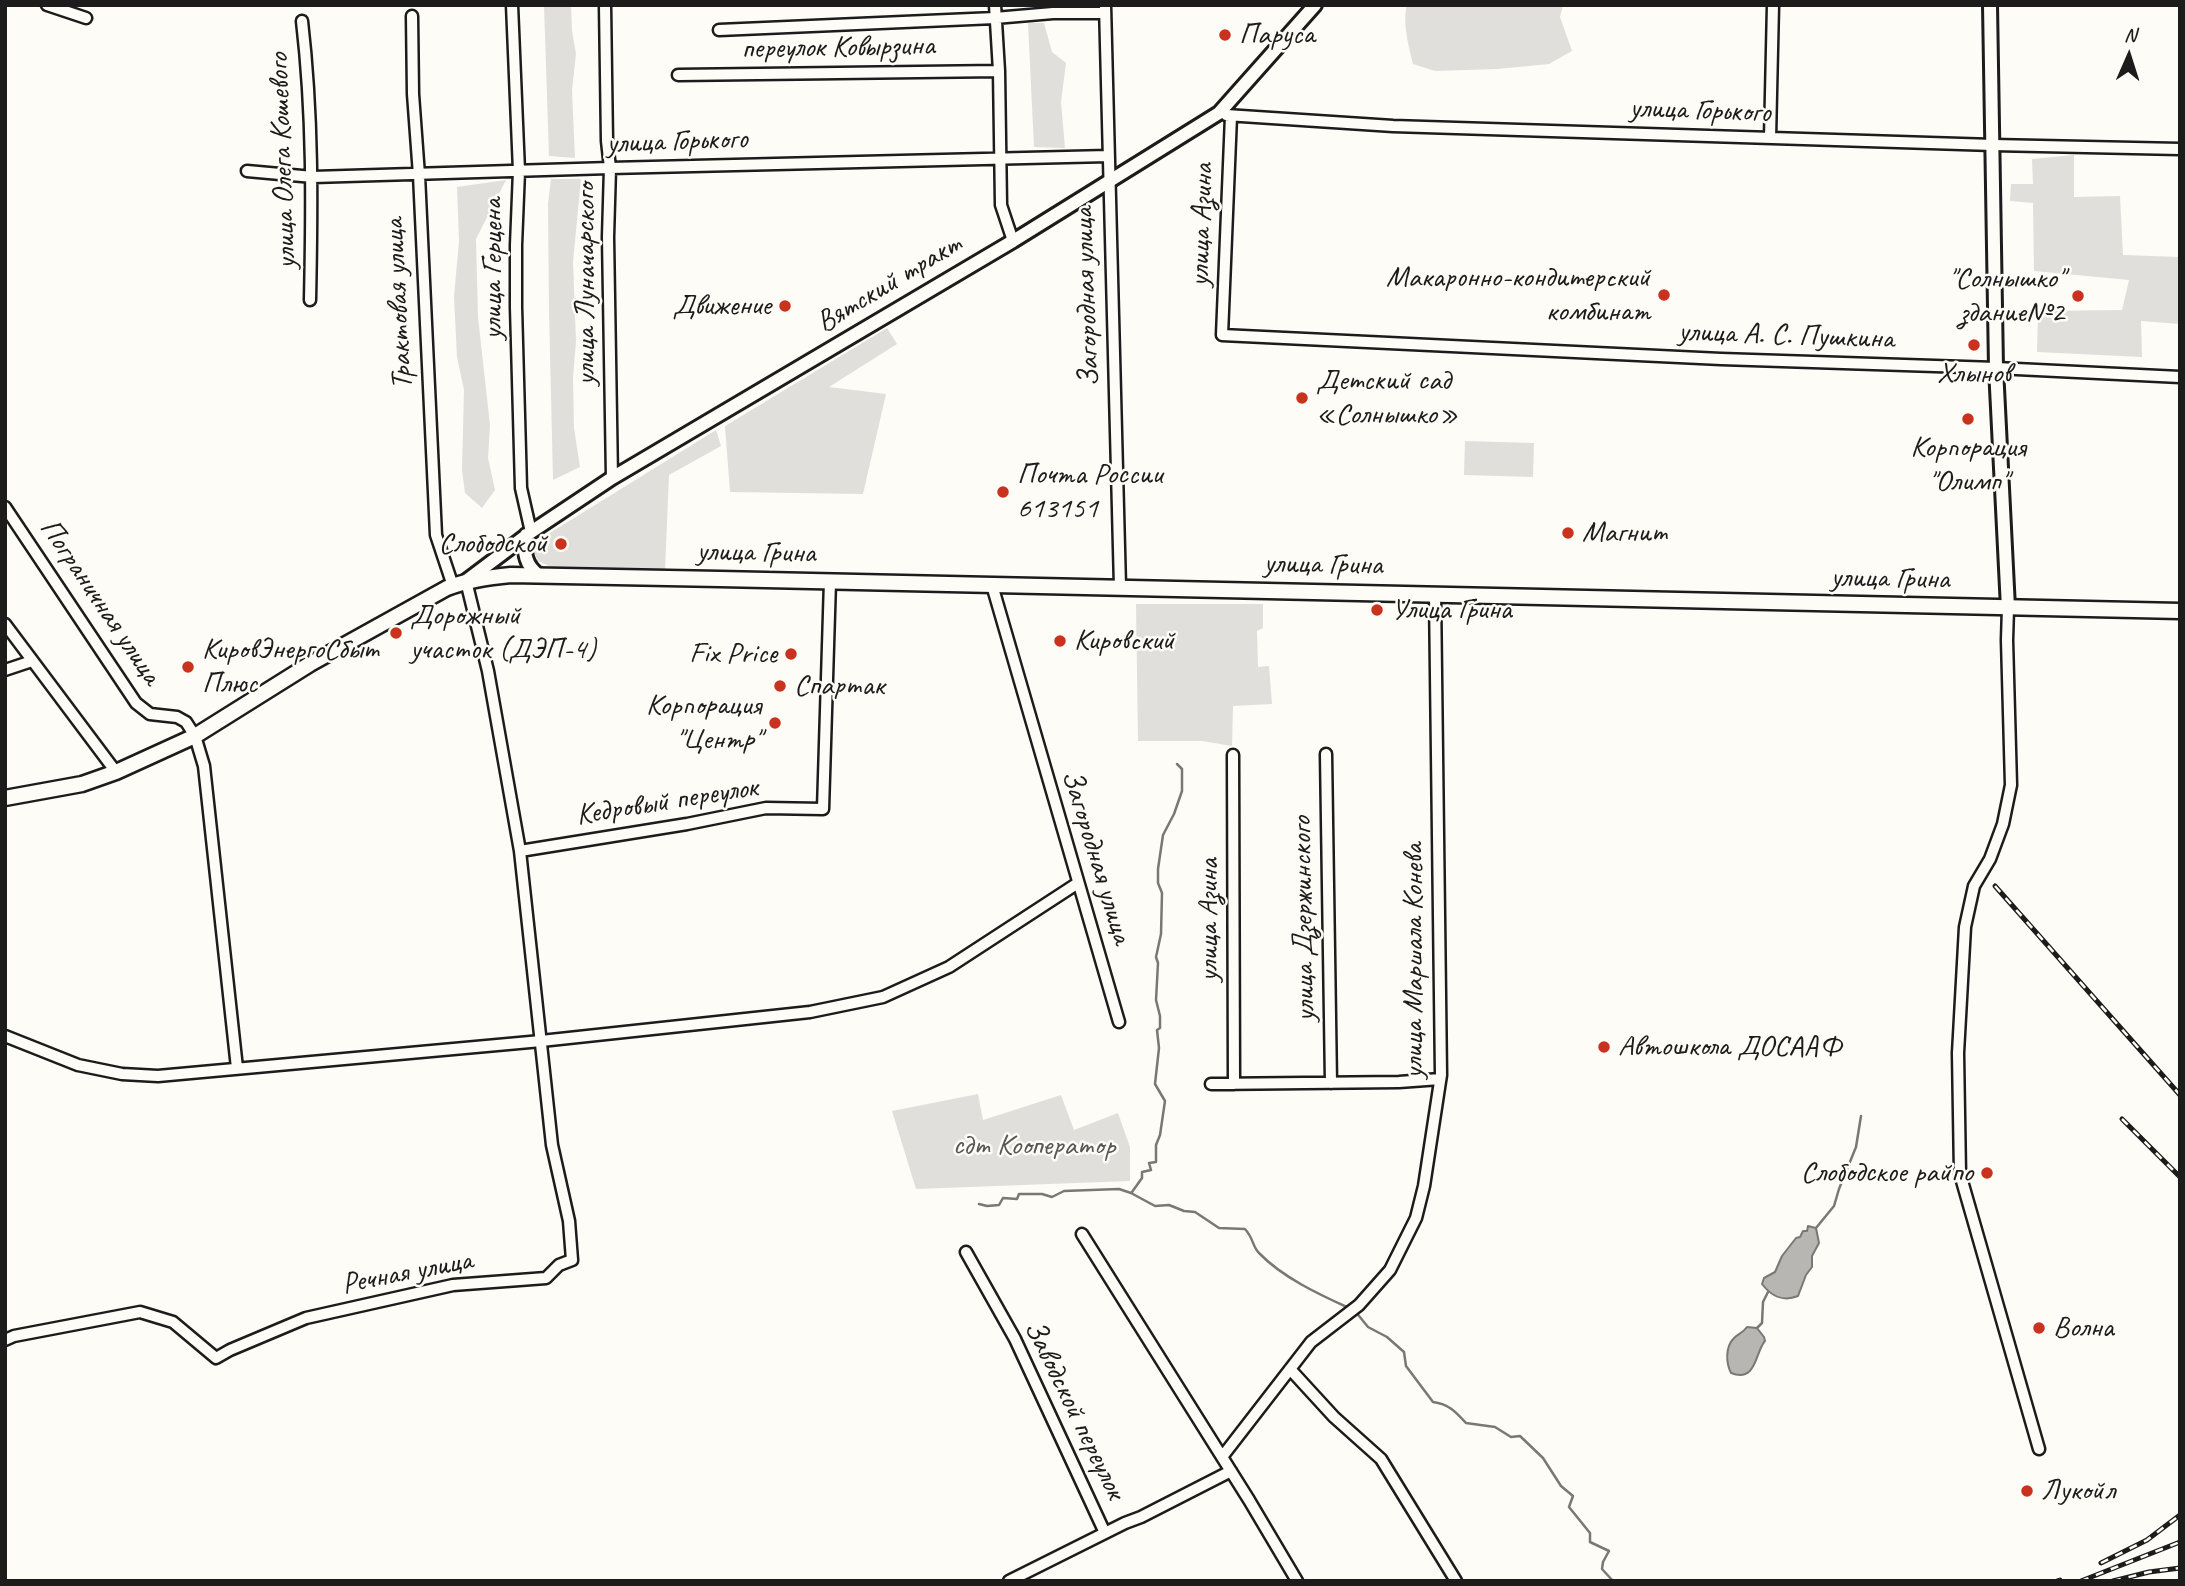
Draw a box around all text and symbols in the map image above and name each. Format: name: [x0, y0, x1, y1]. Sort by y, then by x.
place label: Паруса: [1239, 17, 1315, 53]
north arrow: [2094, 21, 2164, 91]
text: N: [2124, 23, 2137, 47]
marker: Паруса: [1217, 27, 1233, 43]
street label: переулок Ковырзина: [741, 28, 935, 68]
street label: улица Олега Кошевого: [261, 52, 305, 270]
street label: улица Горького: [1629, 91, 1771, 131]
street label: улица Горького: [606, 122, 748, 162]
street label: улица Азина: [1182, 163, 1222, 287]
street label: улица Луначарского: [568, 183, 604, 385]
street label: улица Герцена: [475, 198, 511, 340]
street label: Загородная улица: [1066, 206, 1108, 388]
street label: Трактовая улица: [377, 218, 421, 390]
street label: Вятский тракт: [810, 227, 968, 341]
place label: Макаронно-кондитерский комбинат: [1386, 260, 1650, 330]
place label: "Солнышко" здание№2: [1948, 261, 2064, 332]
marker: Макаронно-кондитерский комбинат: [1656, 287, 1672, 303]
place label: Движение: [672, 288, 771, 324]
marker: "Солнышко" здание№2: [2070, 288, 2086, 304]
marker: Движение: [777, 298, 793, 314]
street label: улица А. С. Пушкина: [1678, 314, 1894, 358]
marker: Хлынов: [1966, 337, 1982, 353]
place label: Хлынов: [1937, 356, 2011, 392]
place label: Детский сад «Солнышко»: [1316, 363, 1458, 434]
marker: Детский сад «Солнышко»: [1294, 390, 1310, 406]
marker: Корпорация "Олимп": [1960, 411, 1976, 427]
place label: Корпорация "Олимп": [1911, 430, 2025, 500]
place label: Почта России 613151: [1017, 457, 1162, 528]
marker: Почта России 613151: [995, 484, 1011, 500]
street label: Пограничная улица: [31, 512, 169, 692]
place label: Магнит: [1582, 515, 1667, 551]
marker: Магнит: [1560, 525, 1576, 541]
place label: Слободской: [438, 526, 547, 562]
street label: улица Грина: [696, 534, 816, 572]
marker: Слободской: [553, 536, 569, 552]
street label: улица Грина: [1263, 546, 1383, 584]
street label: улица Грина: [1830, 560, 1950, 598]
place label: Улица Грина: [1391, 592, 1512, 628]
place label: Дорожный участок (ДЭП-4): [410, 598, 596, 668]
marker: Улица Грина: [1369, 602, 1385, 618]
place label: Кировский: [1074, 623, 1174, 659]
marker: Дорожный участок (ДЭП-4): [388, 625, 404, 641]
place label: КировЭнергоСбыт Плюс: [202, 632, 378, 702]
marker: Кировский: [1052, 633, 1068, 649]
place label: Fix Price: [689, 636, 777, 672]
marker: Fix Price: [783, 646, 799, 662]
marker: КировЭнергоСбыт Плюс: [180, 659, 196, 675]
place label: Спартак: [794, 668, 884, 704]
marker: Спартак: [772, 678, 788, 694]
place label: Корпорация "Центр": [646, 688, 761, 758]
marker: Корпорация "Центр": [767, 715, 783, 731]
street label: Загородная улица: [1052, 766, 1140, 948]
street label: Кедровый переулок: [574, 770, 760, 834]
street label: улица Дзержинского: [1284, 816, 1324, 1022]
street label: улица Маршала Конева: [1396, 843, 1432, 1079]
street label: улица Азина: [1191, 858, 1227, 982]
place label: Автошкола ДОСААФ: [1618, 1029, 1841, 1065]
marker: Автошкола ДОСААФ: [1596, 1039, 1612, 1055]
park label: сдт Кооператор: [953, 1128, 1115, 1164]
place label: Слободское райпо: [1801, 1155, 1973, 1191]
marker: Слободское райпо: [1979, 1165, 1995, 1181]
street label: Речная улица: [339, 1243, 475, 1303]
place label: Волна: [2053, 1310, 2114, 1346]
street label: Заводской переулок: [1015, 1315, 1133, 1505]
marker: Волна: [2031, 1320, 2047, 1336]
place label: Лукойл: [2041, 1473, 2115, 1509]
marker: Лукойл: [2019, 1483, 2035, 1499]

